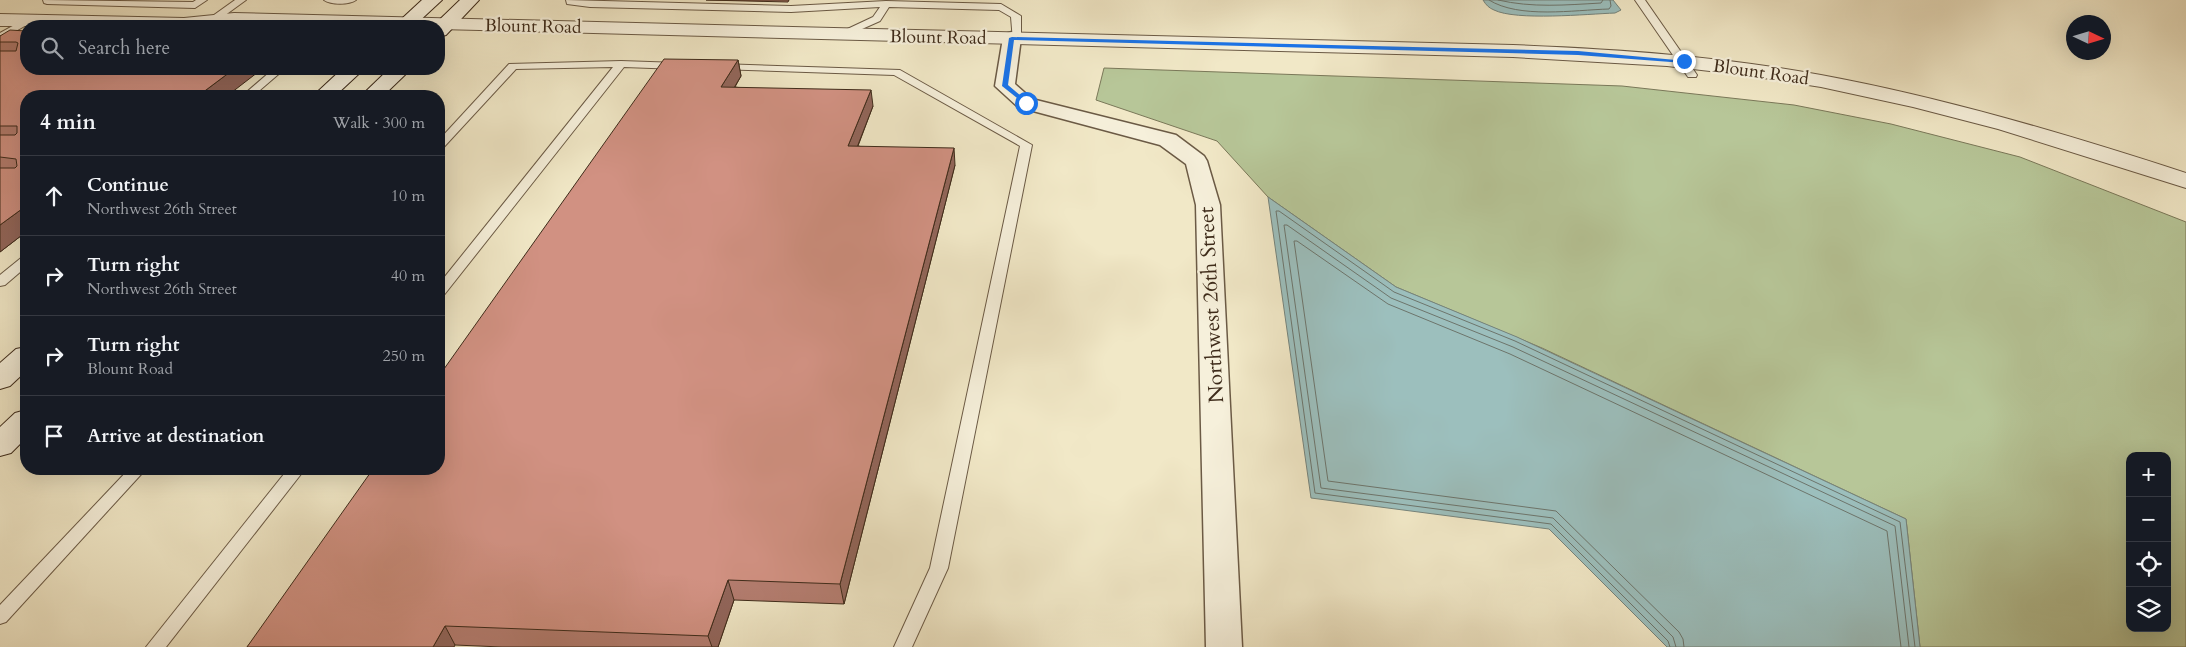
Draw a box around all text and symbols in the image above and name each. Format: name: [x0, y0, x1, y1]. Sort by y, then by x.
street label: Blount Road: [484, 13, 582, 40]
north arrow: [2066, 15, 2111, 60]
search box: [20, 20, 445, 75]
street label: Blount Road: [889, 24, 987, 51]
icon: search: [38, 34, 66, 62]
text: Search here: [78, 35, 170, 61]
route end: [1673, 50, 1696, 73]
street label: Blount Road: [1711, 53, 1811, 92]
route start: [1015, 92, 1038, 115]
text: 4 min: [40, 108, 96, 137]
text: Walk · 300 m: [333, 112, 425, 134]
text: Continue: [87, 172, 169, 198]
icon: ahead: [40, 182, 68, 210]
text: 10 m: [391, 185, 425, 207]
text: Northwest 26th Street: [87, 198, 237, 220]
street label: Northwest 26th Street: [1192, 206, 1231, 404]
text: Turn right: [87, 252, 179, 278]
icon: right: [40, 262, 68, 290]
text: 40 m: [391, 265, 425, 287]
text: Northwest 26th Street: [87, 278, 237, 300]
text: Turn right: [87, 332, 179, 358]
icon: right: [40, 342, 68, 370]
text: 250 m: [383, 345, 425, 367]
text: Blount Road: [87, 358, 173, 380]
icon: arrive: [40, 422, 68, 450]
text: Arrive at destination: [87, 423, 264, 449]
map controls: [2126, 452, 2171, 632]
button: +: [2126, 452, 2171, 497]
button: −: [2126, 497, 2171, 542]
button: locate: [2126, 542, 2171, 587]
button: layers: [2126, 587, 2171, 632]

